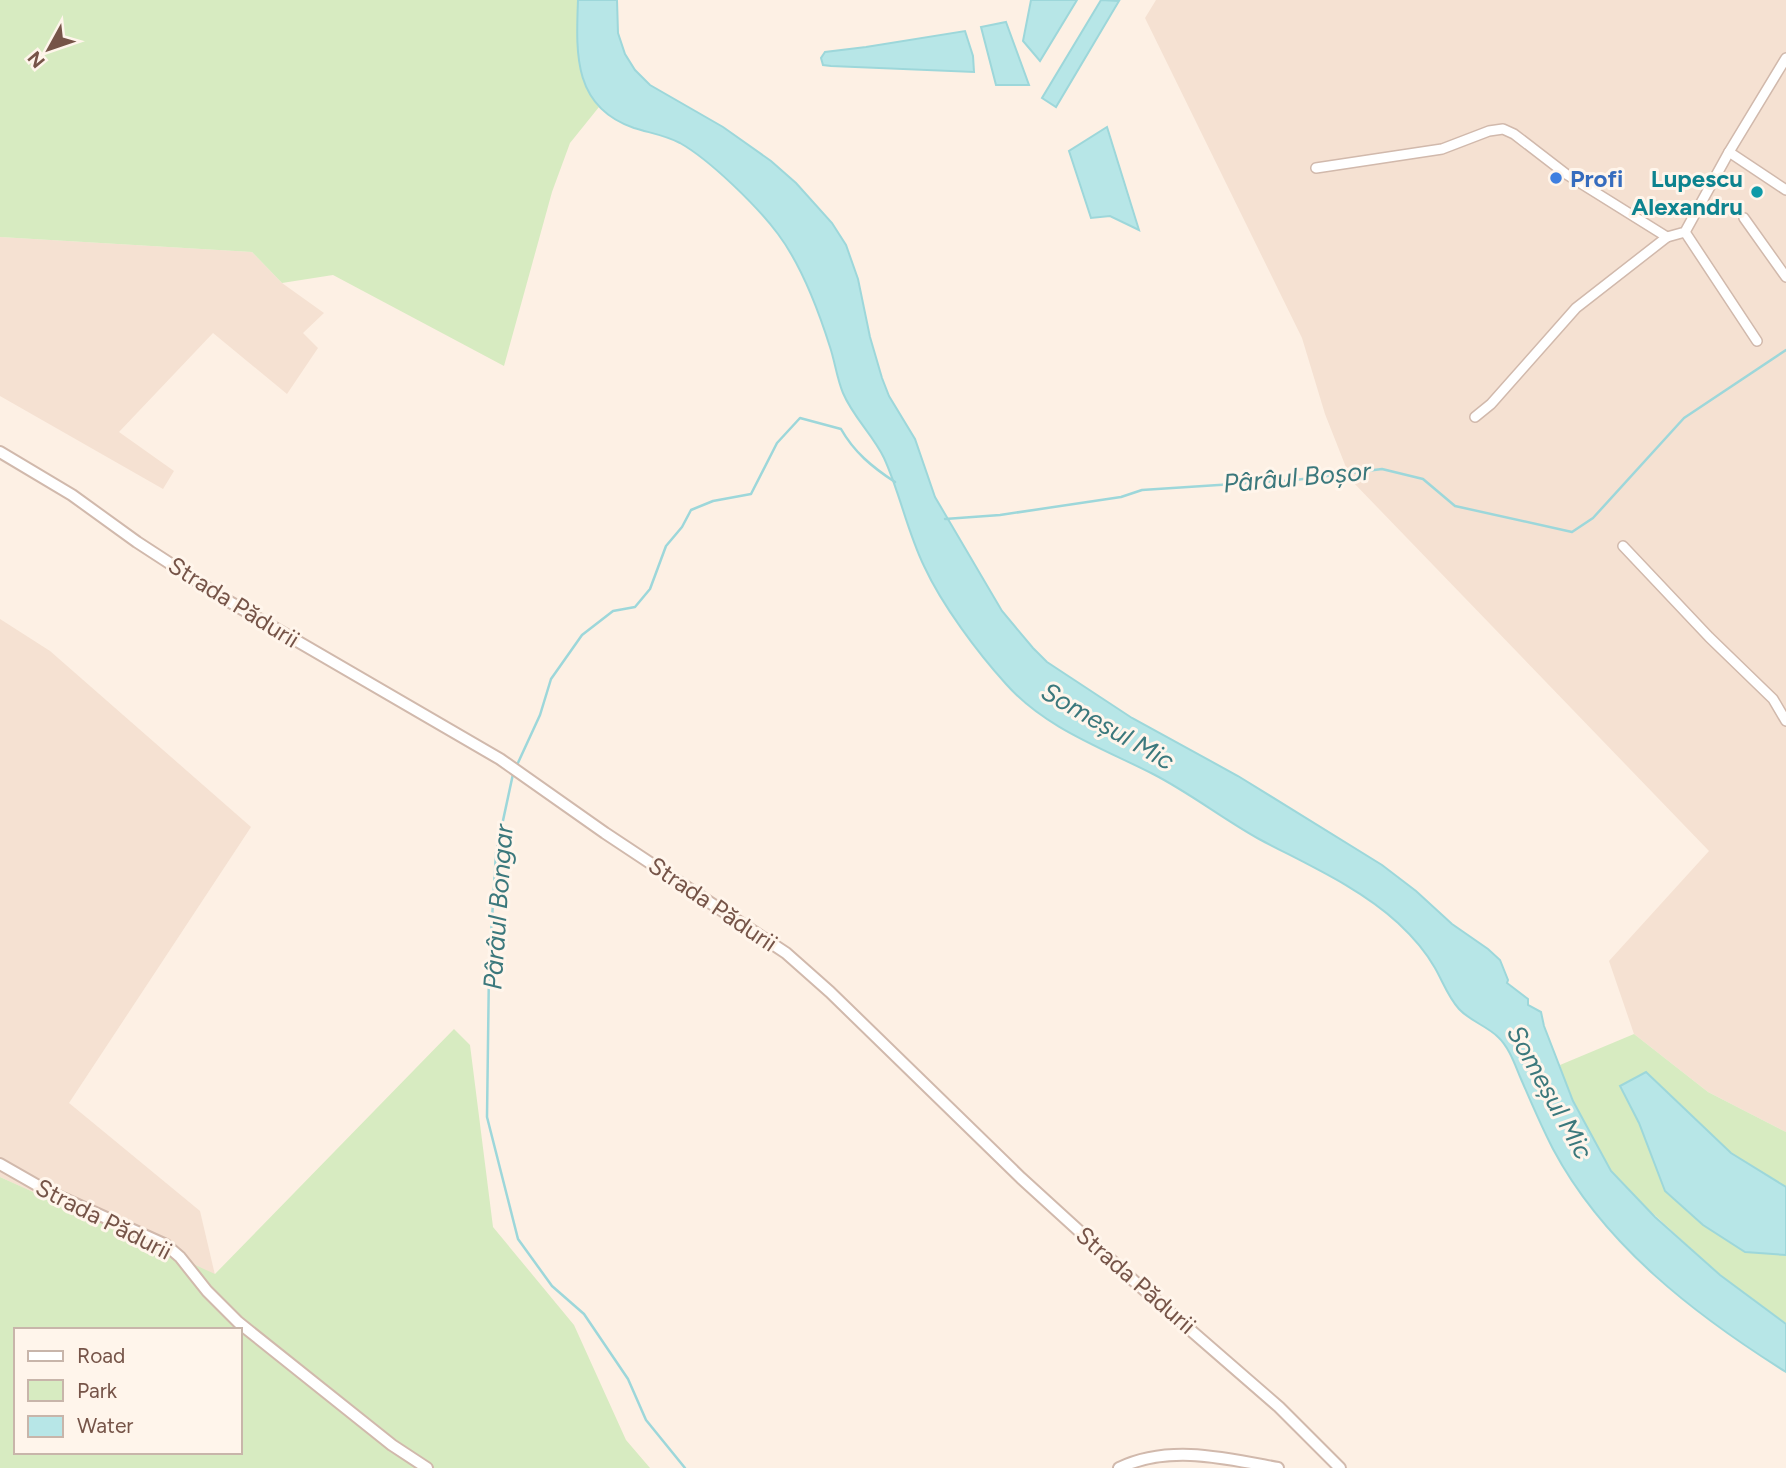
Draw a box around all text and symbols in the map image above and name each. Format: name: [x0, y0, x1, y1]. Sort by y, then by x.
north arrow: [14, 14, 84, 84]
text: N: [23, 47, 50, 73]
place label: Profi: [1570, 164, 1623, 193]
place label: Lupescu Alexandru: [1631, 164, 1743, 221]
marker: Profi: [1548, 170, 1564, 186]
marker: Lupescu Alexandru: [1749, 184, 1765, 200]
water label: Pârâul Boșor: [1222, 455, 1373, 499]
street label: Strada Pădurii: [163, 550, 305, 654]
water label: Someșul Mic: [1036, 675, 1180, 777]
water label: Pârâul Bongar: [476, 822, 520, 991]
street label: Strada Pădurii: [643, 850, 783, 958]
water label: Someșul Mic: [1500, 1019, 1600, 1165]
street label: Strada Pădurii: [31, 1172, 177, 1266]
street label: Strada Pădurii: [1070, 1220, 1202, 1340]
legend: [14, 1328, 242, 1454]
text: Road: [77, 1343, 125, 1368]
text: Park: [77, 1378, 118, 1403]
text: Water: [77, 1413, 133, 1438]

